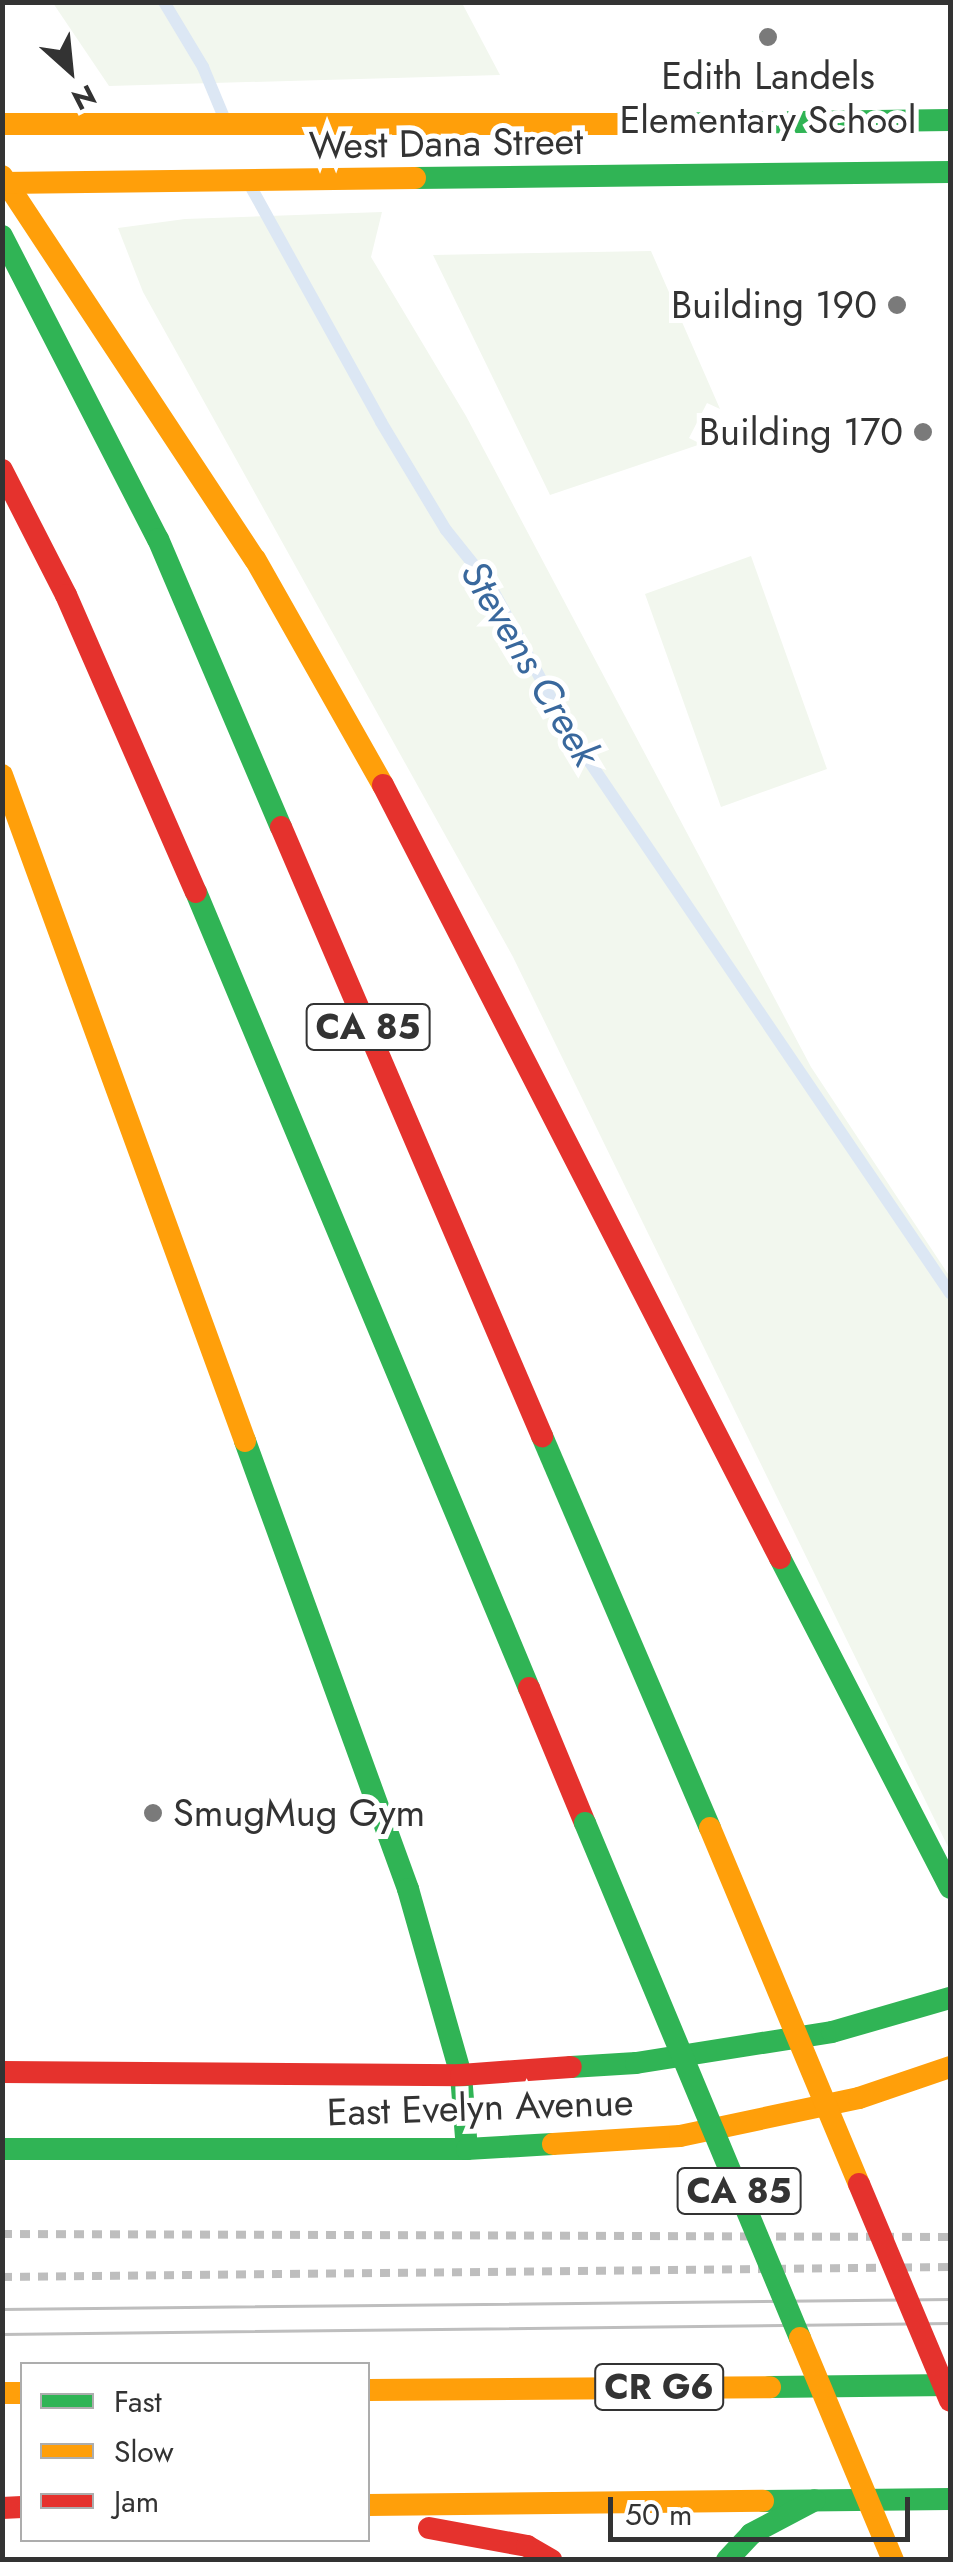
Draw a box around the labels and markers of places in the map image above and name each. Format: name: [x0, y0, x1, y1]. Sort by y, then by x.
marker: Edith Landels Elementary School: [757, 26, 779, 48]
place label: Edith Landels Elementary School: [619, 53, 917, 142]
place label: Building 190: [671, 282, 877, 328]
marker: Building 190: [886, 294, 908, 316]
place label: Building 170: [699, 409, 903, 455]
marker: Building 170: [912, 421, 934, 443]
place label: SmugMug Gym: [173, 1790, 425, 1836]
marker: SmugMug Gym: [142, 1802, 164, 1824]

